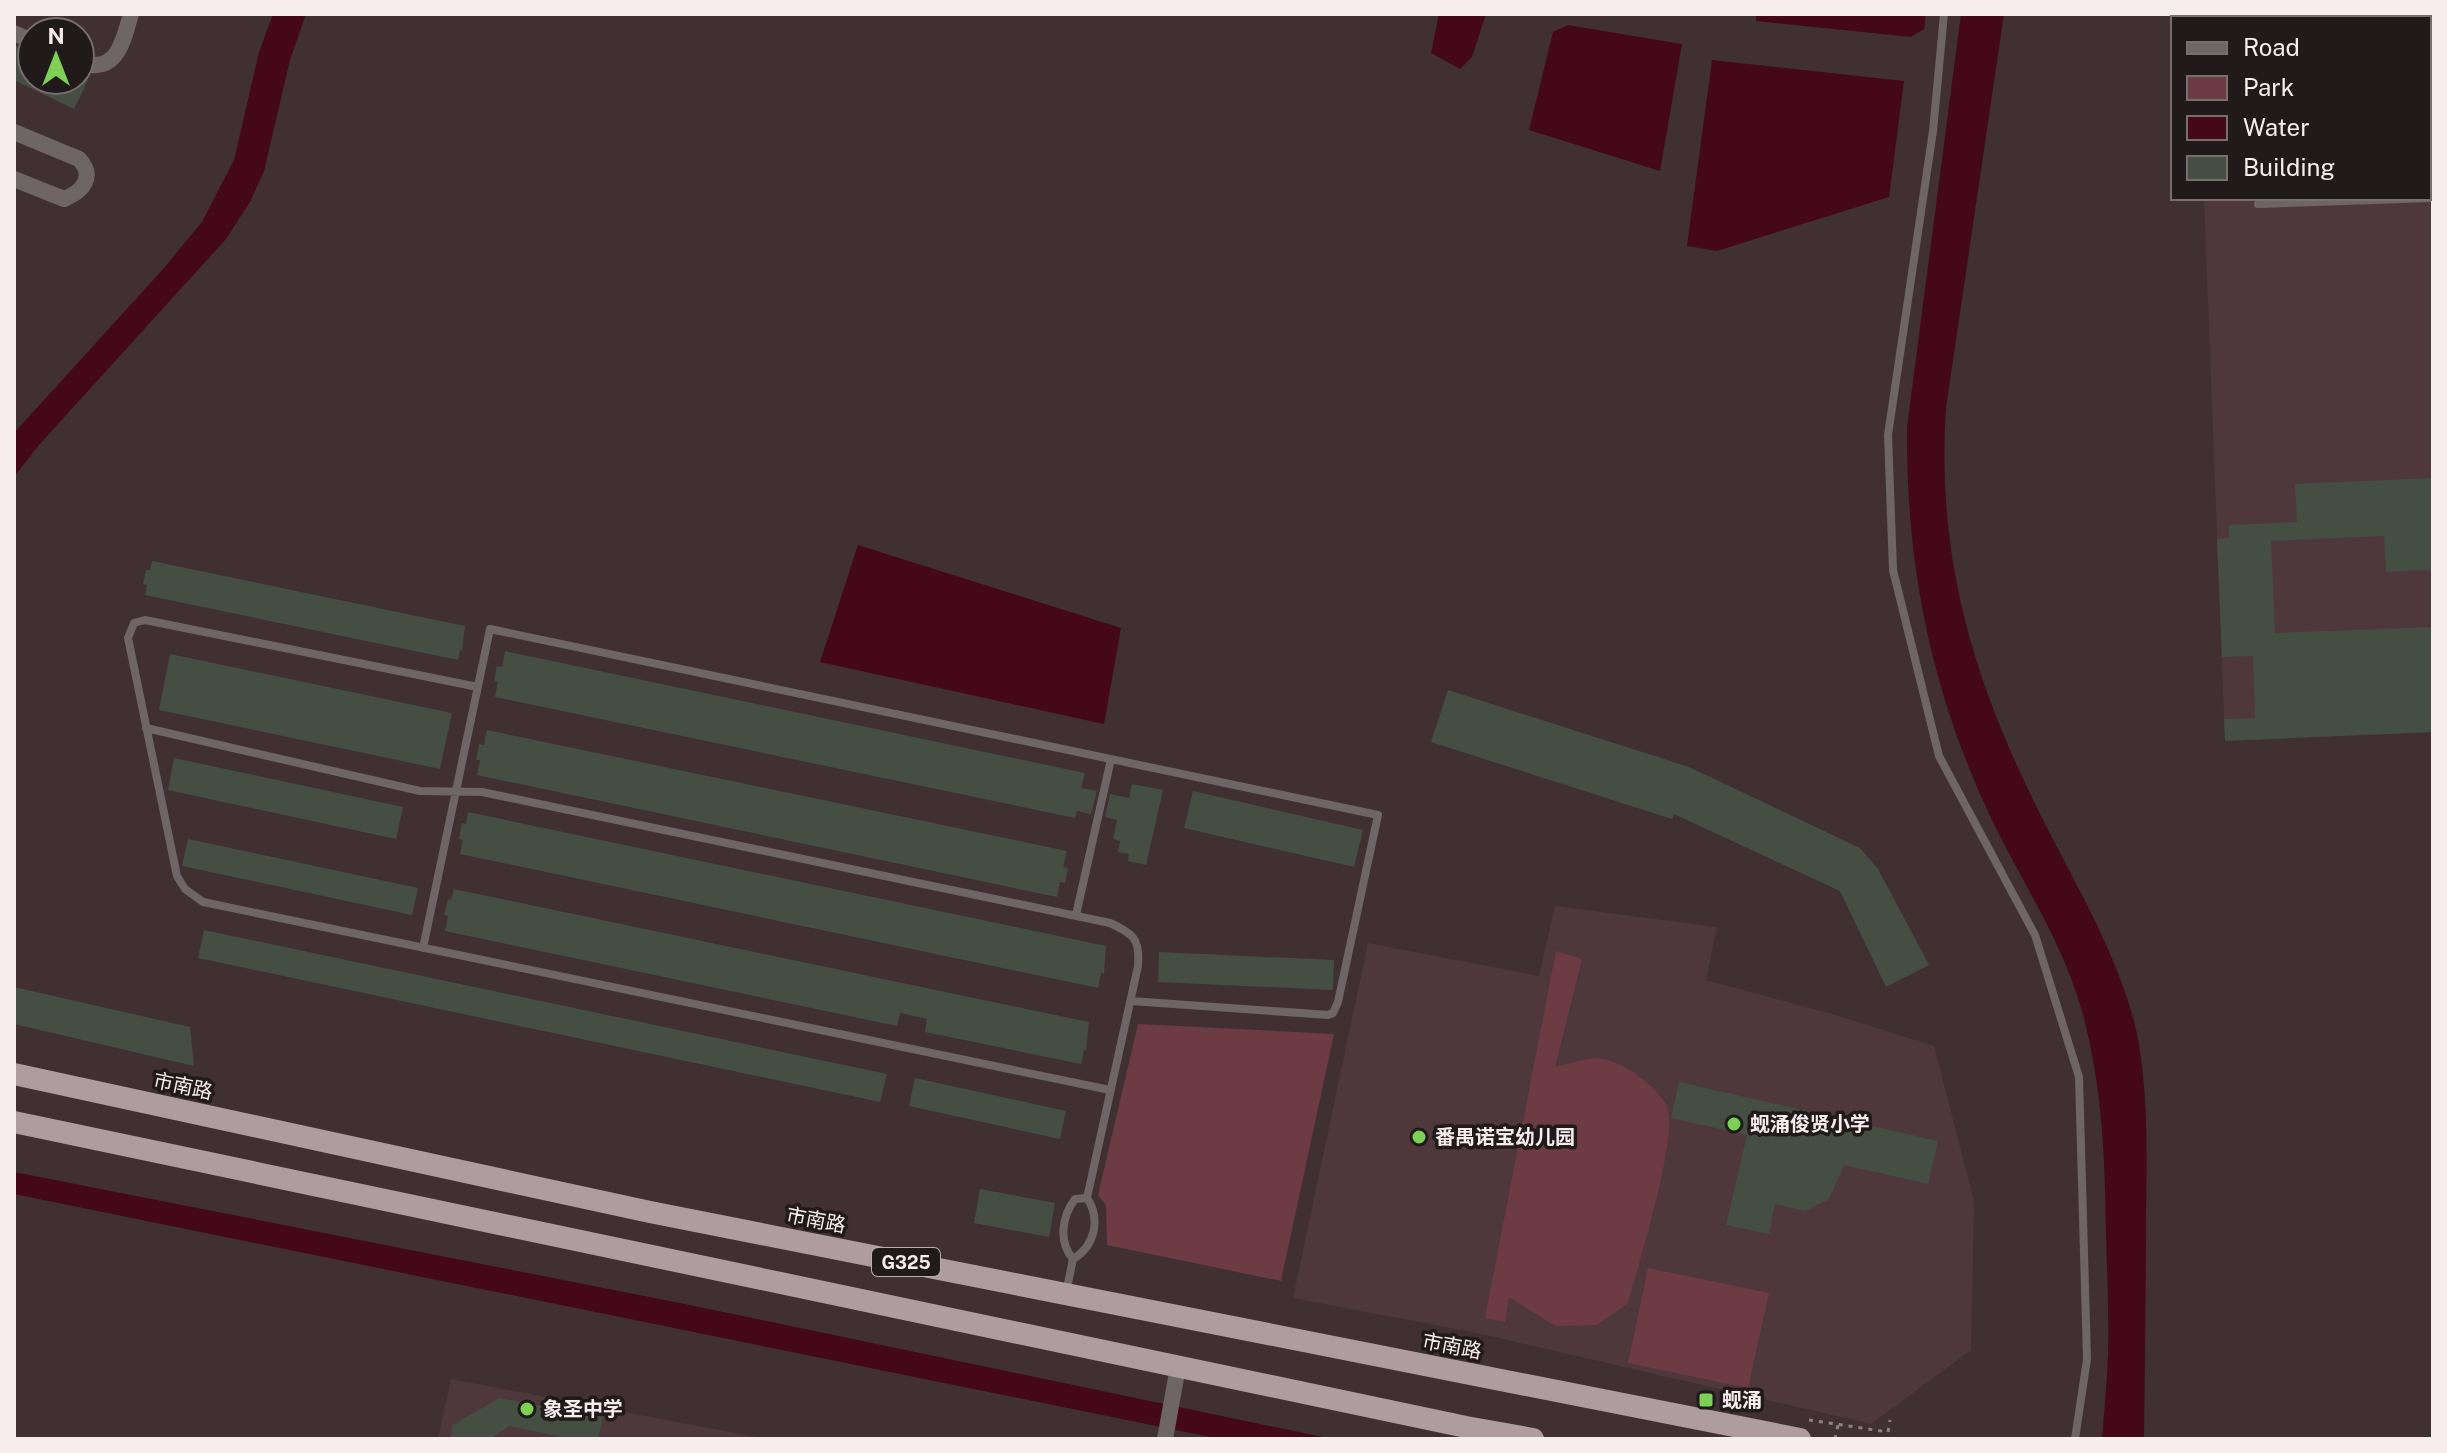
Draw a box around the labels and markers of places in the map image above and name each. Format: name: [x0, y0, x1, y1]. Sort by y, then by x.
place label: 蚬涌俊贤小学: [1750, 1112, 1870, 1136]
marker: 蚬涌俊贤小学: [1725, 1115, 1743, 1133]
place label: 番禺诺宝幼儿园: [1435, 1125, 1575, 1149]
marker: 番禺诺宝幼儿园: [1410, 1128, 1428, 1146]
place label: 蚬涌: [1722, 1388, 1762, 1412]
marker: 蚬涌: [1697, 1391, 1715, 1409]
place label: 象圣中学: [543, 1397, 623, 1421]
marker: 象圣中学: [518, 1400, 536, 1418]

